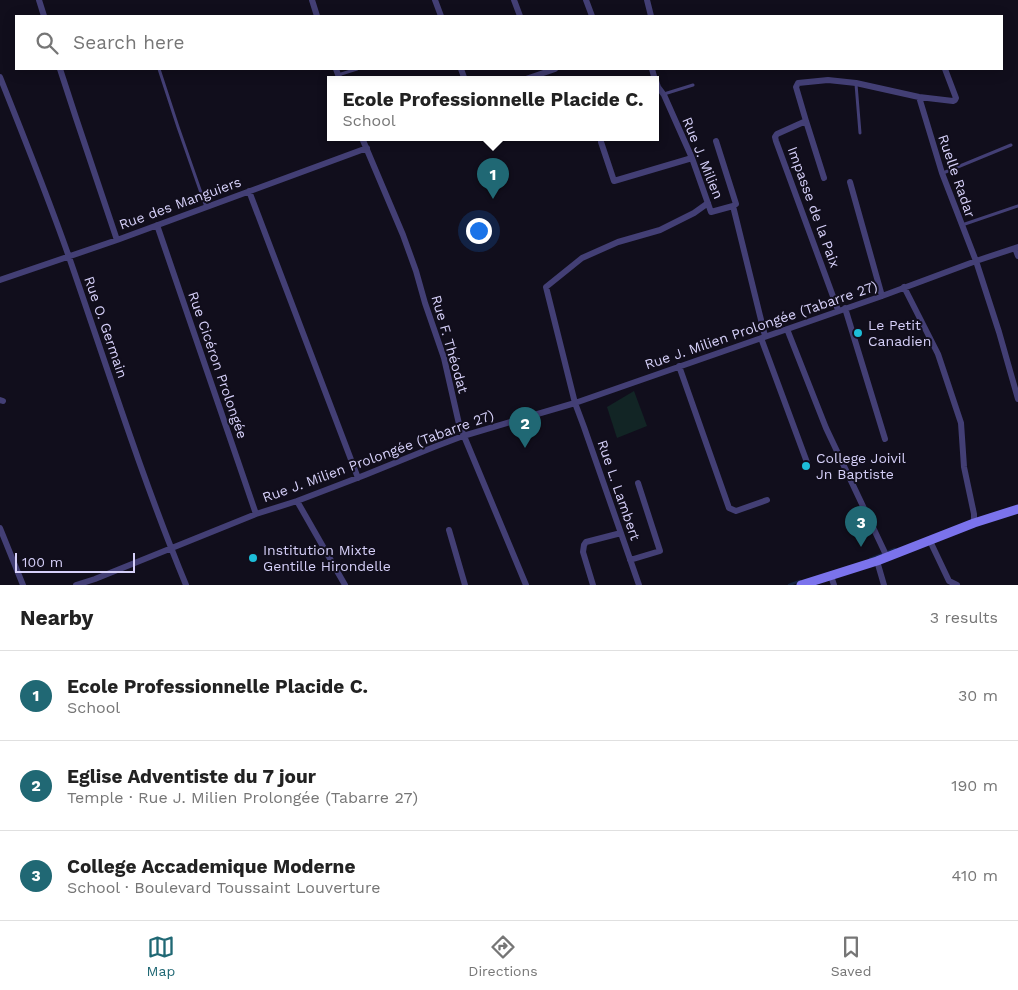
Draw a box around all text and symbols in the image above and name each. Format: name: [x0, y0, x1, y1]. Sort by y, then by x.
search box: [15, 15, 1003, 70]
icon: search: [33, 29, 61, 57]
text: Search here: [73, 31, 184, 54]
popup: [327, 76, 659, 141]
text: Ecole Professionnelle Placide C.: [342, 88, 644, 111]
text: School: [342, 111, 396, 130]
street label: Rue J. Milien: [679, 115, 727, 201]
street label: Ruelle Radar: [935, 132, 979, 220]
street label: Impasse de la Paix: [785, 144, 843, 270]
pin: 1: [477, 158, 509, 199]
street label: Rue des Manguiers: [117, 173, 243, 233]
your location: [466, 218, 492, 244]
street label: Rue O. Germain: [81, 274, 131, 380]
street label: Rue J. Milien Prolongée (Tabarre 27): [643, 278, 880, 372]
street label: Rue Cicéron Prolongée: [185, 289, 251, 441]
street label: Rue F. Théodat: [428, 293, 472, 395]
place label: Le Petit Canadien: [868, 317, 931, 349]
marker: Le Petit Canadien: [852, 327, 864, 339]
street label: Rue J. Milien Prolongée (Tabarre 27): [260, 407, 496, 505]
pin: 2: [509, 407, 541, 448]
street label: Rue L. Lambert: [594, 438, 644, 542]
place label: College Joivil Jn Baptiste: [816, 450, 907, 482]
marker: College Joivil Jn Baptiste: [800, 460, 812, 472]
pin: 3: [845, 506, 877, 547]
place label: Institution Mixte Gentille Hirondelle: [263, 542, 391, 574]
scale bar: [15, 550, 135, 573]
marker: Institution Mixte Gentille Hirondelle: [247, 552, 259, 564]
text: 100 m: [22, 554, 63, 570]
text: Nearby: [20, 605, 93, 630]
text: 3 results: [930, 608, 998, 627]
text: Ecole Professionnelle Placide C.: [67, 675, 368, 698]
text: 1: [33, 686, 39, 705]
text: 30 m: [958, 686, 998, 705]
text: School: [67, 698, 120, 717]
text: Eglise Adventiste du 7 jour: [67, 765, 316, 788]
text: 2: [31, 776, 41, 795]
text: 190 m: [951, 776, 998, 795]
text: Temple · Rue J. Milien Prolongée (Tabarre 27): [67, 788, 418, 807]
text: College Accademique Moderne: [67, 855, 355, 878]
text: 3: [31, 866, 41, 885]
text: 410 m: [952, 866, 998, 885]
text: School · Boulevard Toussaint Louverture: [67, 878, 381, 897]
tab: Map: [147, 933, 175, 979]
tab: Directions: [468, 933, 538, 979]
tab: Saved: [831, 933, 871, 979]

